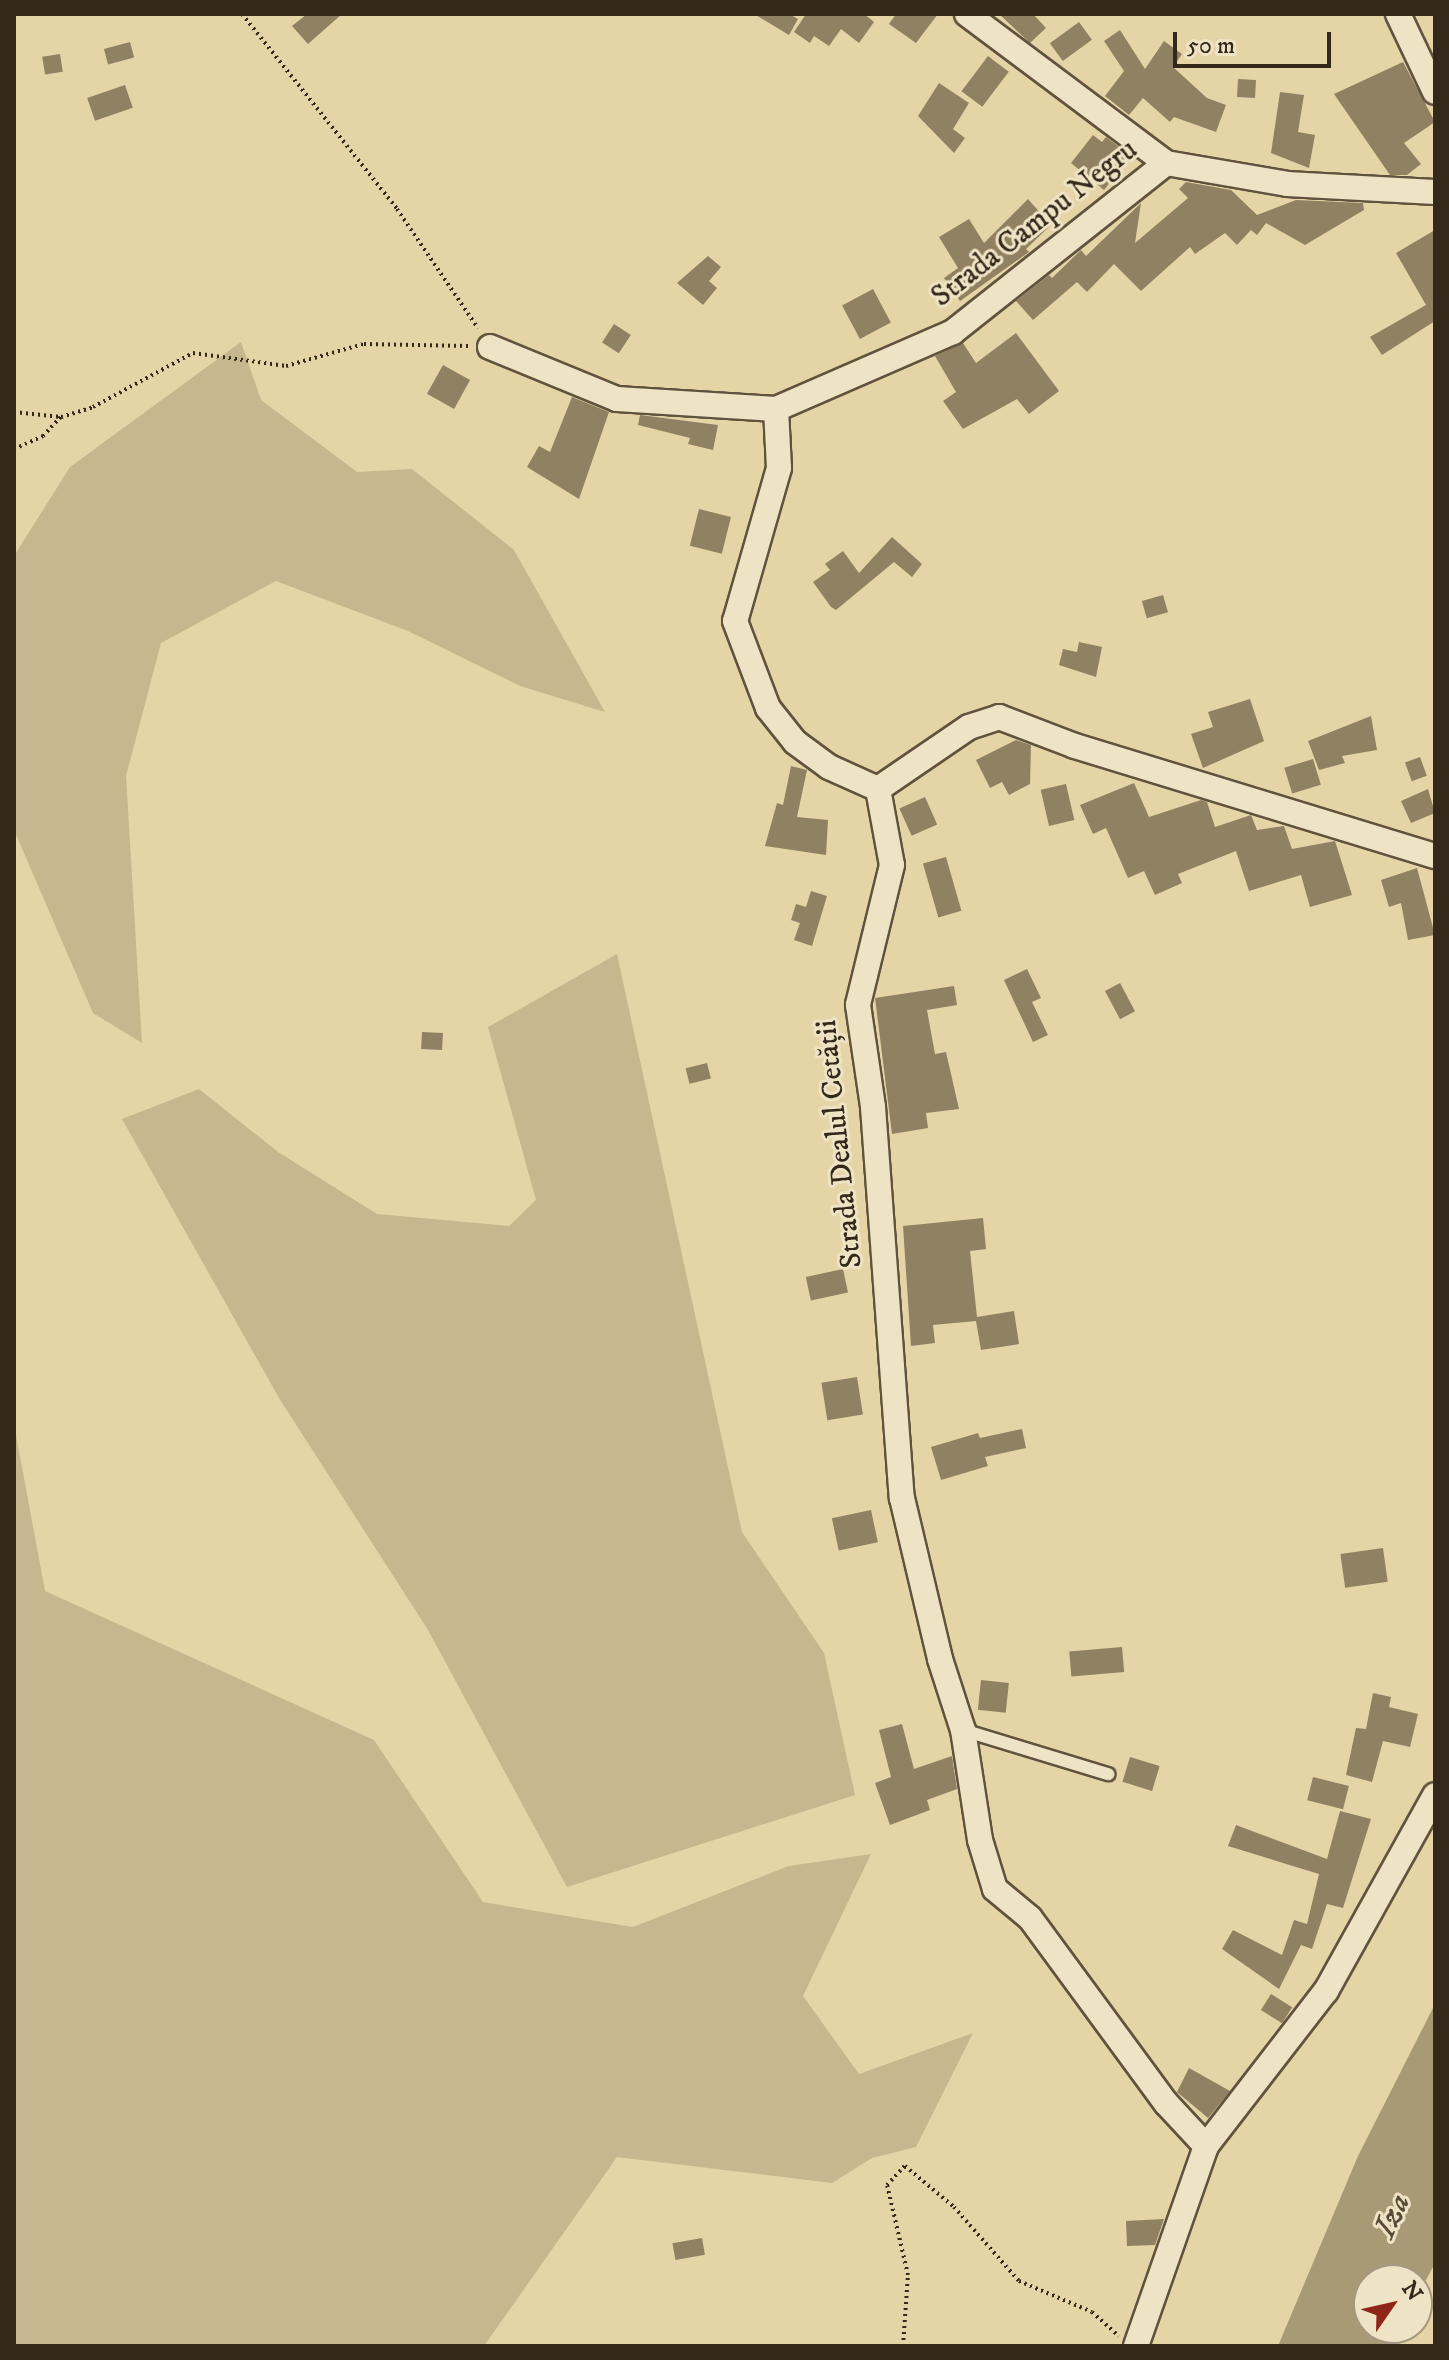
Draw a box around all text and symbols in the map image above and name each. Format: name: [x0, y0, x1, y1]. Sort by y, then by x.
scale bar: [1177, 16, 1335, 66]
text: 50 m: [1187, 31, 1235, 61]
street label: Strada Campu Negru: [925, 132, 1145, 316]
street label: Strada Dealul Cetății: [809, 1018, 871, 1270]
water label: Iza: [1366, 2188, 1420, 2244]
north arrow: [1353, 2264, 1433, 2344]
text: N: [1395, 2276, 1428, 2306]

